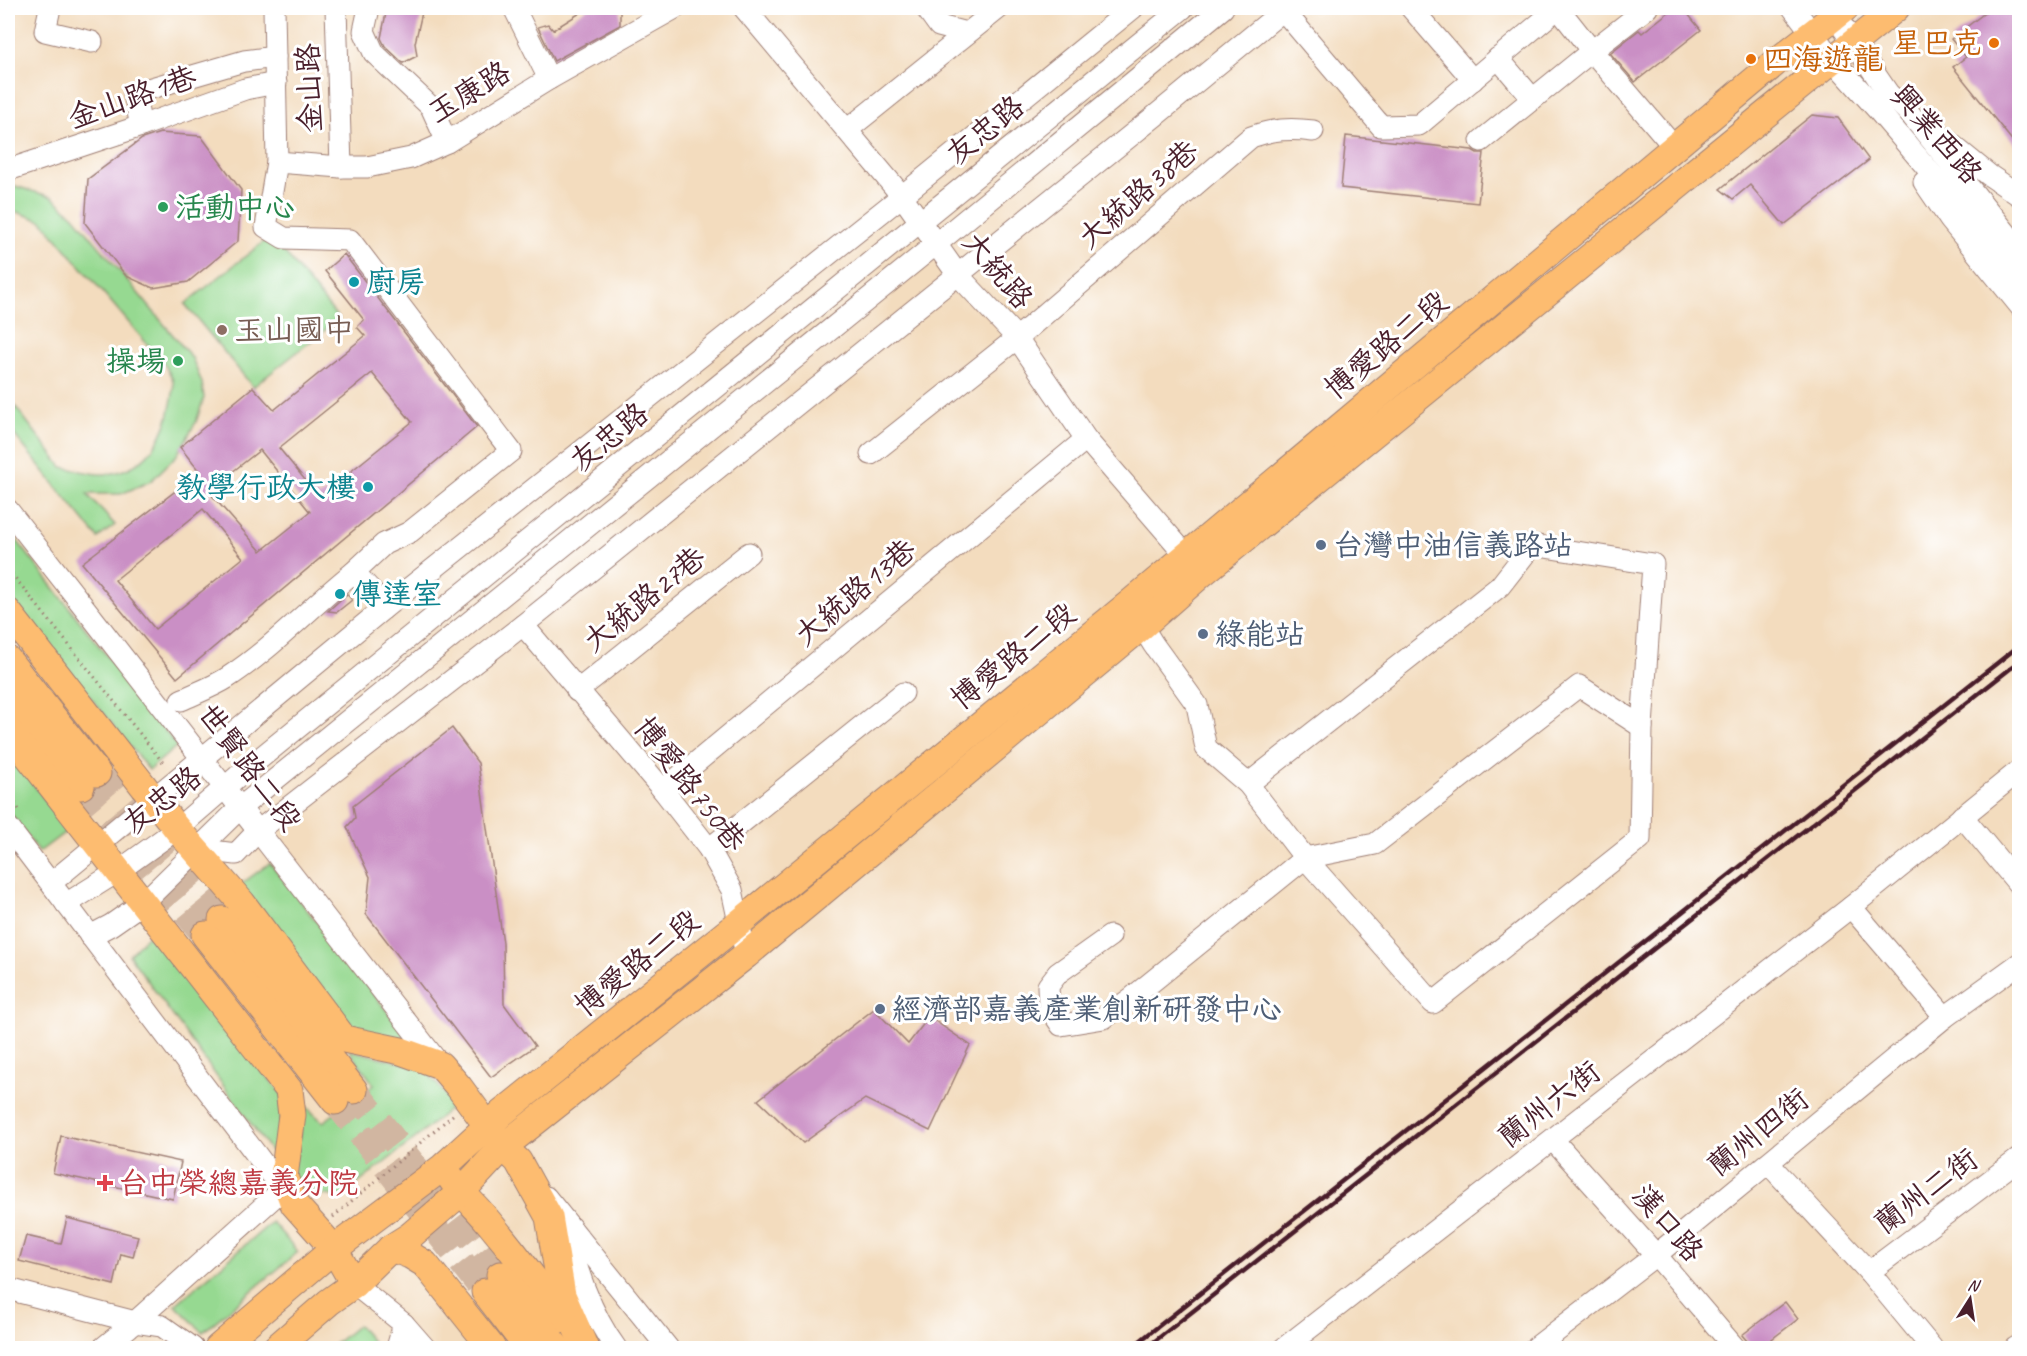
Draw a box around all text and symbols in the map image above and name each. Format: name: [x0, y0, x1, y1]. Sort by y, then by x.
place label: 星巴克: [1892, 24, 1982, 62]
marker: 星巴克: [1987, 36, 2001, 50]
place label: 四海遊龍: [1763, 40, 1883, 78]
street label: 金山路: [288, 42, 330, 134]
marker: 四海遊龍: [1744, 52, 1758, 66]
street label: 玉康路: [421, 53, 517, 131]
street label: 金山路1巷: [63, 57, 201, 137]
street label: 興業西路: [1883, 76, 1991, 192]
street label: 友忠路: [938, 87, 1032, 173]
street label: 大統路38巷: [1070, 131, 1206, 257]
place label: 活動中心: [175, 188, 295, 226]
marker: 活動中心: [156, 200, 170, 214]
street label: 大統路: [955, 223, 1041, 317]
place label: 廚房: [366, 263, 426, 301]
marker: 廚房: [347, 275, 361, 289]
street label: 博愛路二段: [1316, 282, 1456, 408]
place label: 玉山國中: [234, 311, 354, 349]
marker: 玉山國中: [215, 323, 229, 337]
place label: 操場: [106, 342, 166, 380]
marker: 操場: [171, 354, 185, 368]
street label: 友忠路: [562, 394, 656, 480]
place label: 教學行政大樓: [176, 468, 356, 506]
marker: 教學行政大樓: [361, 480, 375, 494]
place label: 台灣中油信義路站: [1333, 526, 1573, 564]
street label: 大統路13巷: [786, 530, 924, 654]
street label: 大統路27巷: [575, 538, 713, 660]
marker: 台灣中油信義路站: [1314, 538, 1328, 552]
place label: 傳達室: [352, 575, 442, 613]
marker: 傳達室: [333, 587, 347, 601]
street label: 博愛路二段: [943, 594, 1083, 718]
place label: 綠能站: [1215, 615, 1305, 653]
marker: 綠能站: [1196, 627, 1210, 641]
street label: 世賢路二段: [190, 696, 310, 838]
street label: 博愛路750巷: [626, 709, 754, 859]
street label: 友忠路: [115, 757, 209, 843]
street label: 博愛路二段: [567, 901, 707, 1025]
place label: 經濟部嘉義產業創新研發中心: [892, 990, 1282, 1028]
marker: 經濟部嘉義產業創新研發中心: [873, 1002, 887, 1016]
street label: 蘭州六街: [1490, 1052, 1608, 1156]
street label: 蘭州四街: [1699, 1079, 1817, 1185]
street label: 蘭州二街: [1867, 1140, 1985, 1242]
place label: 台中榮總嘉義分院: [118, 1164, 358, 1202]
marker: 台中榮總嘉義分院: [96, 1174, 114, 1192]
street label: 漢口路: [1624, 1177, 1712, 1269]
north arrow: [1940, 1269, 2000, 1329]
text: N: [1966, 1274, 1983, 1297]

